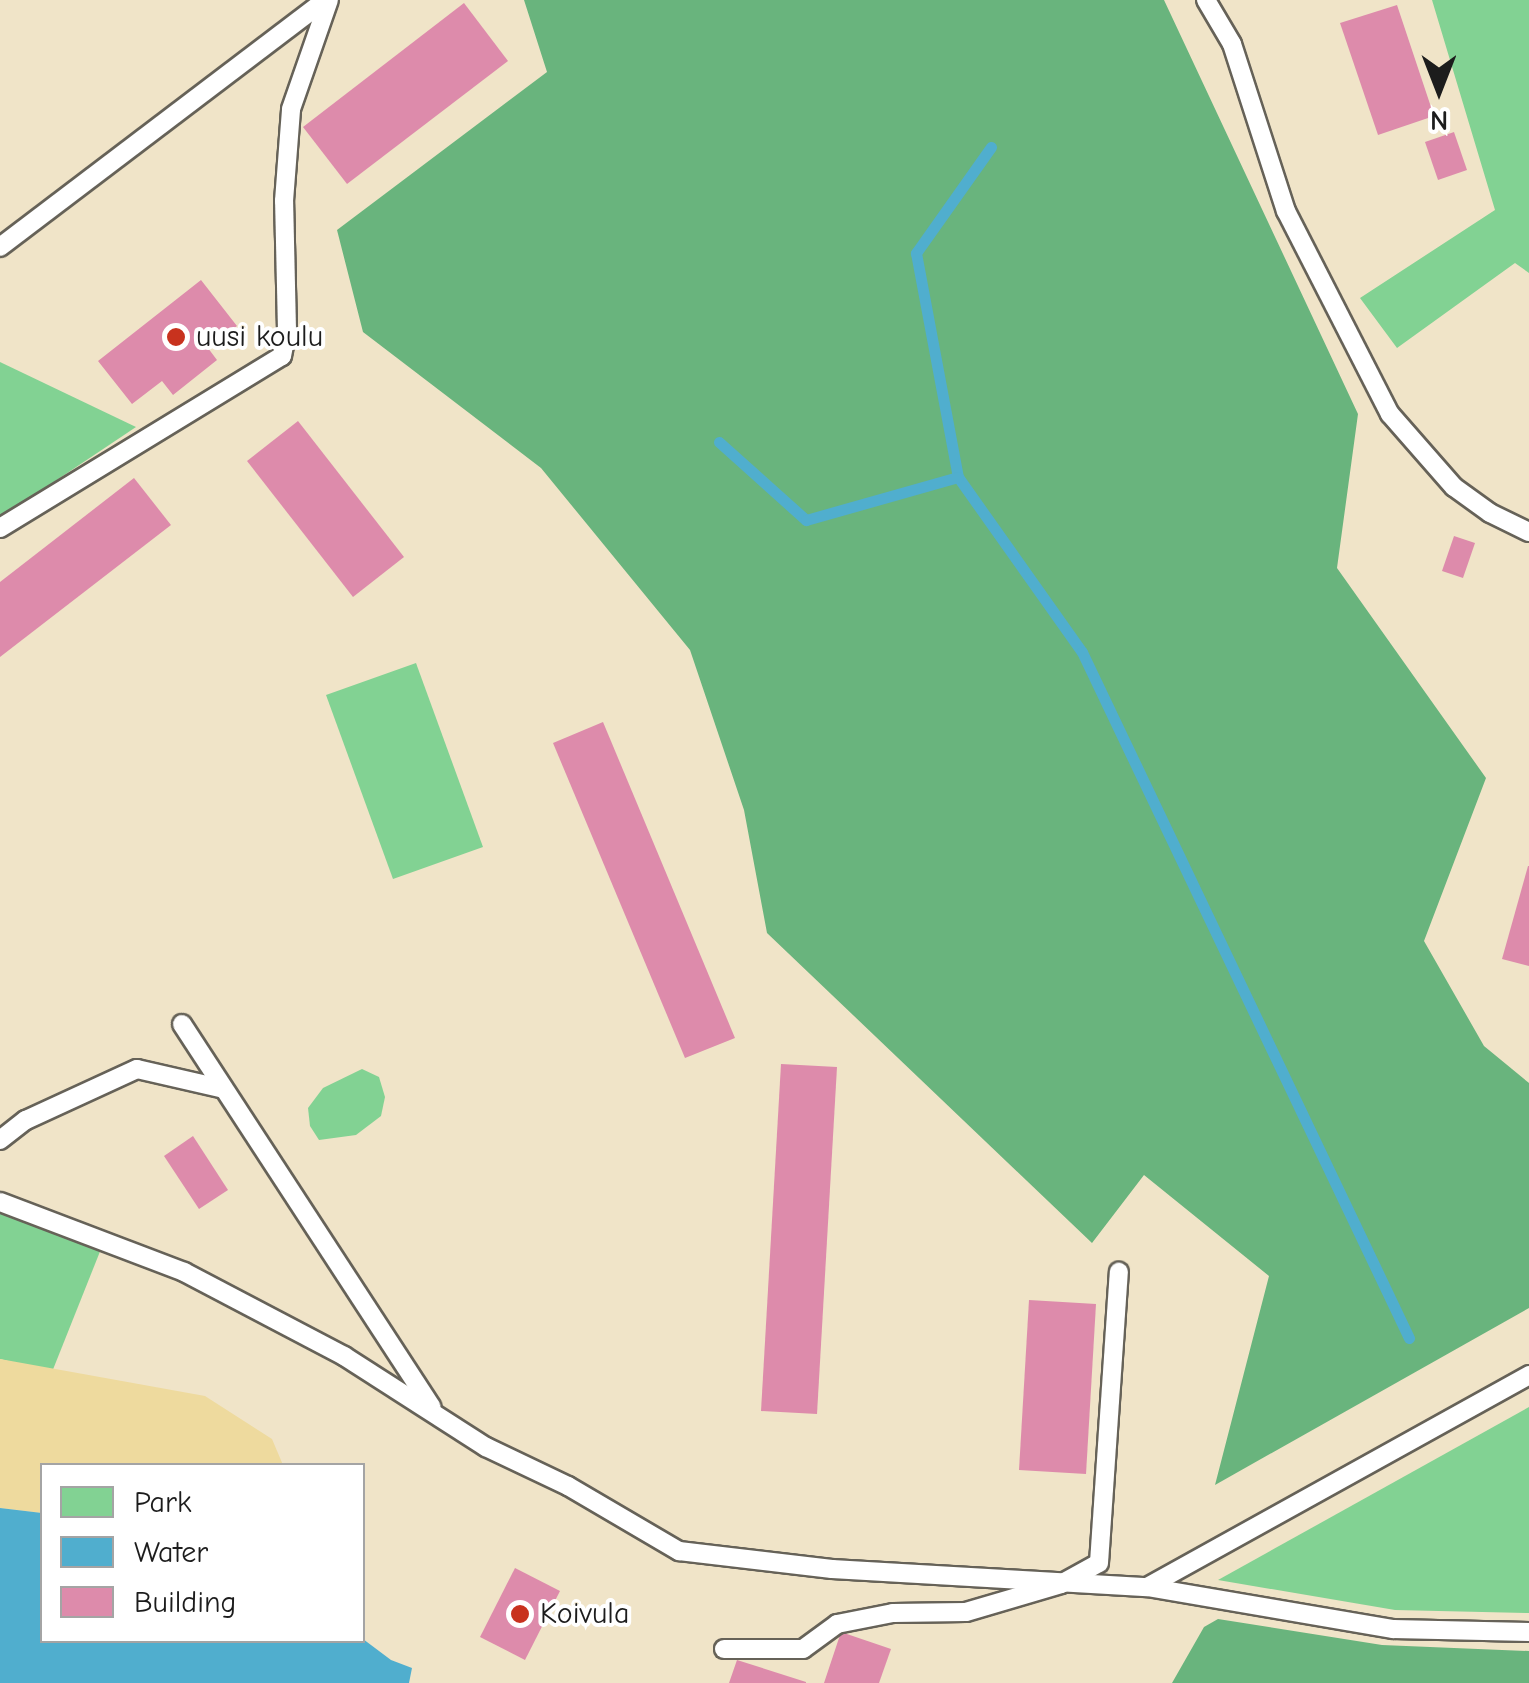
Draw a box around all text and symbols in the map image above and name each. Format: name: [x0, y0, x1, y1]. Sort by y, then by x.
north arrow: [1389, 40, 1489, 140]
text: N: [1430, 104, 1448, 136]
place label: uusi koulu: [196, 319, 323, 355]
marker: uusi koulu: [165, 326, 187, 348]
legend: [40, 1463, 365, 1643]
text: Park: [134, 1485, 191, 1520]
text: Water: [134, 1535, 208, 1570]
text: Building: [134, 1585, 237, 1620]
place label: Koivula: [540, 1596, 629, 1632]
marker: Koivula: [509, 1603, 531, 1625]

